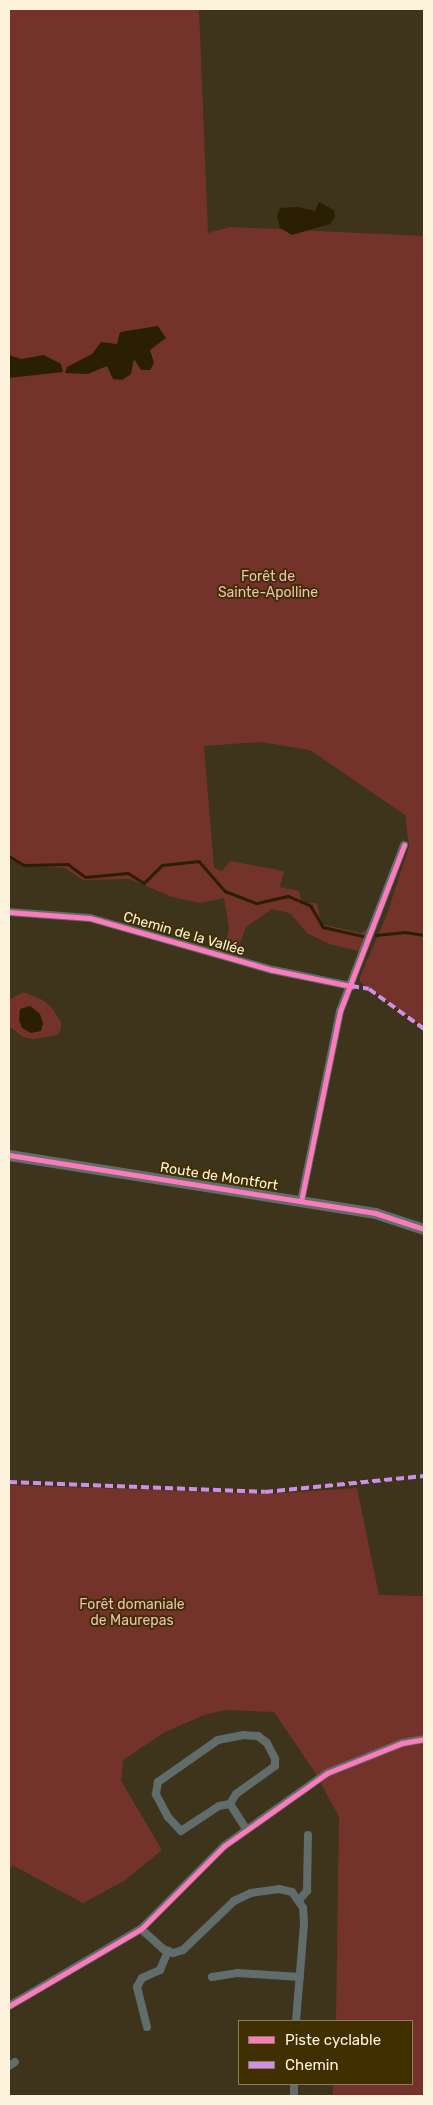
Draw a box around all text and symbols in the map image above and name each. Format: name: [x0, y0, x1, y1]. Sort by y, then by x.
park label: Forêt de Sainte-Apolline: [218, 569, 318, 602]
street label: Chemin de la Vallée: [121, 909, 247, 959]
street label: Route de Montfort: [159, 1159, 279, 1195]
park label: Forêt domaniale de Maurepas: [79, 1597, 185, 1630]
legend: [238, 2020, 413, 2085]
text: Piste cyclable: [285, 2031, 381, 2049]
text: Chemin: [285, 2056, 339, 2074]

